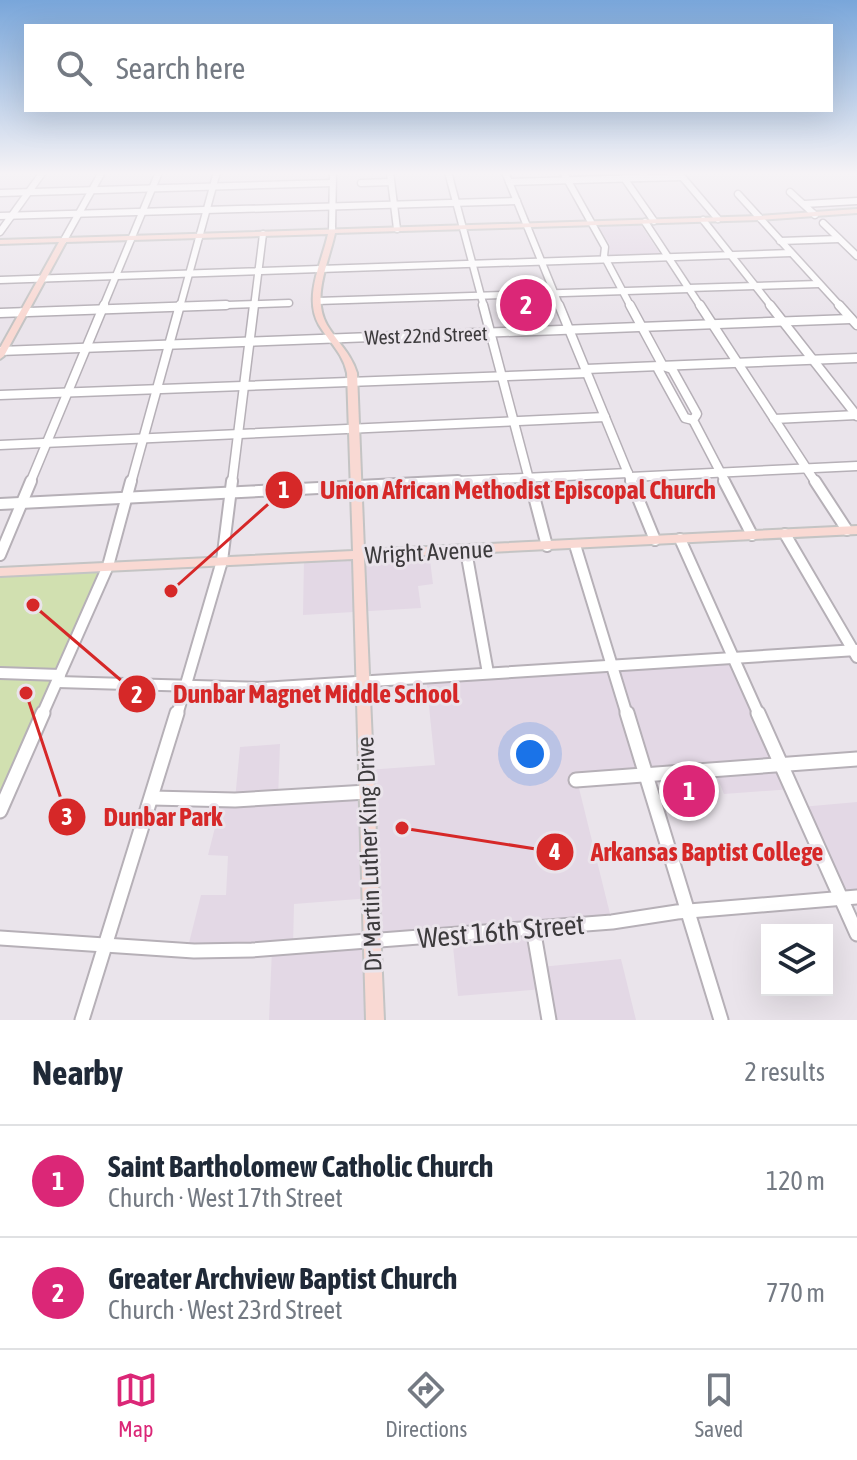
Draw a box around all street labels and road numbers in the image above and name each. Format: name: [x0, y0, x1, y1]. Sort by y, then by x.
street label: West 22nd Street: [364, 321, 488, 349]
street label: Wright Avenue: [364, 535, 494, 569]
street label: Dr Martin Luther King Drive: [351, 736, 387, 972]
street label: West 16th Street: [416, 908, 586, 954]

